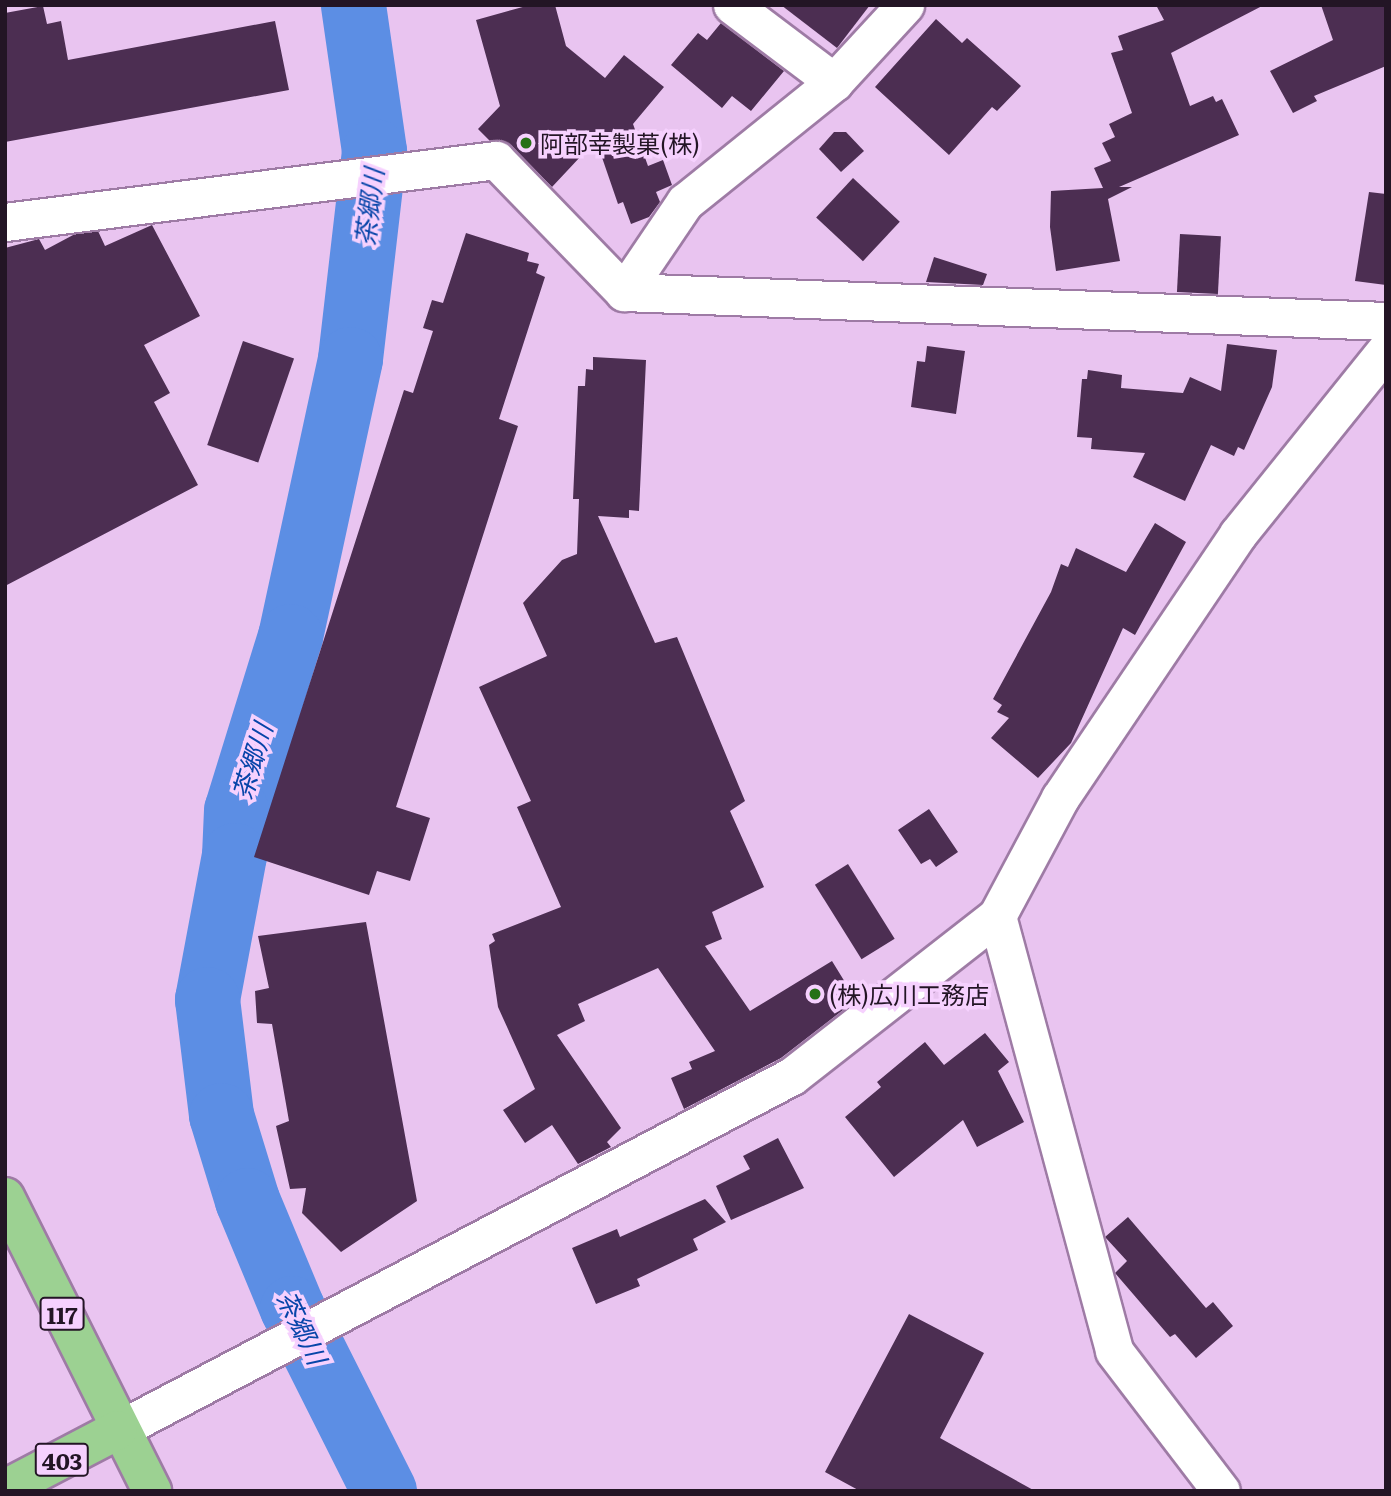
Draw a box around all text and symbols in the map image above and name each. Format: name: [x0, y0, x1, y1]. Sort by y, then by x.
place label: 阿部幸製菓(株): [540, 129, 700, 157]
marker: 阿部幸製菓(株): [518, 135, 534, 151]
water label: 茶郷川: [348, 166, 388, 248]
water label: 茶郷川: [225, 719, 277, 803]
place label: (株)広川工務店: [829, 980, 989, 1008]
marker: (株)広川工務店: [807, 986, 823, 1002]
water label: 茶郷川: [272, 1285, 334, 1369]
road number: 117: [39, 1294, 85, 1334]
road number: 403: [34, 1441, 90, 1480]

